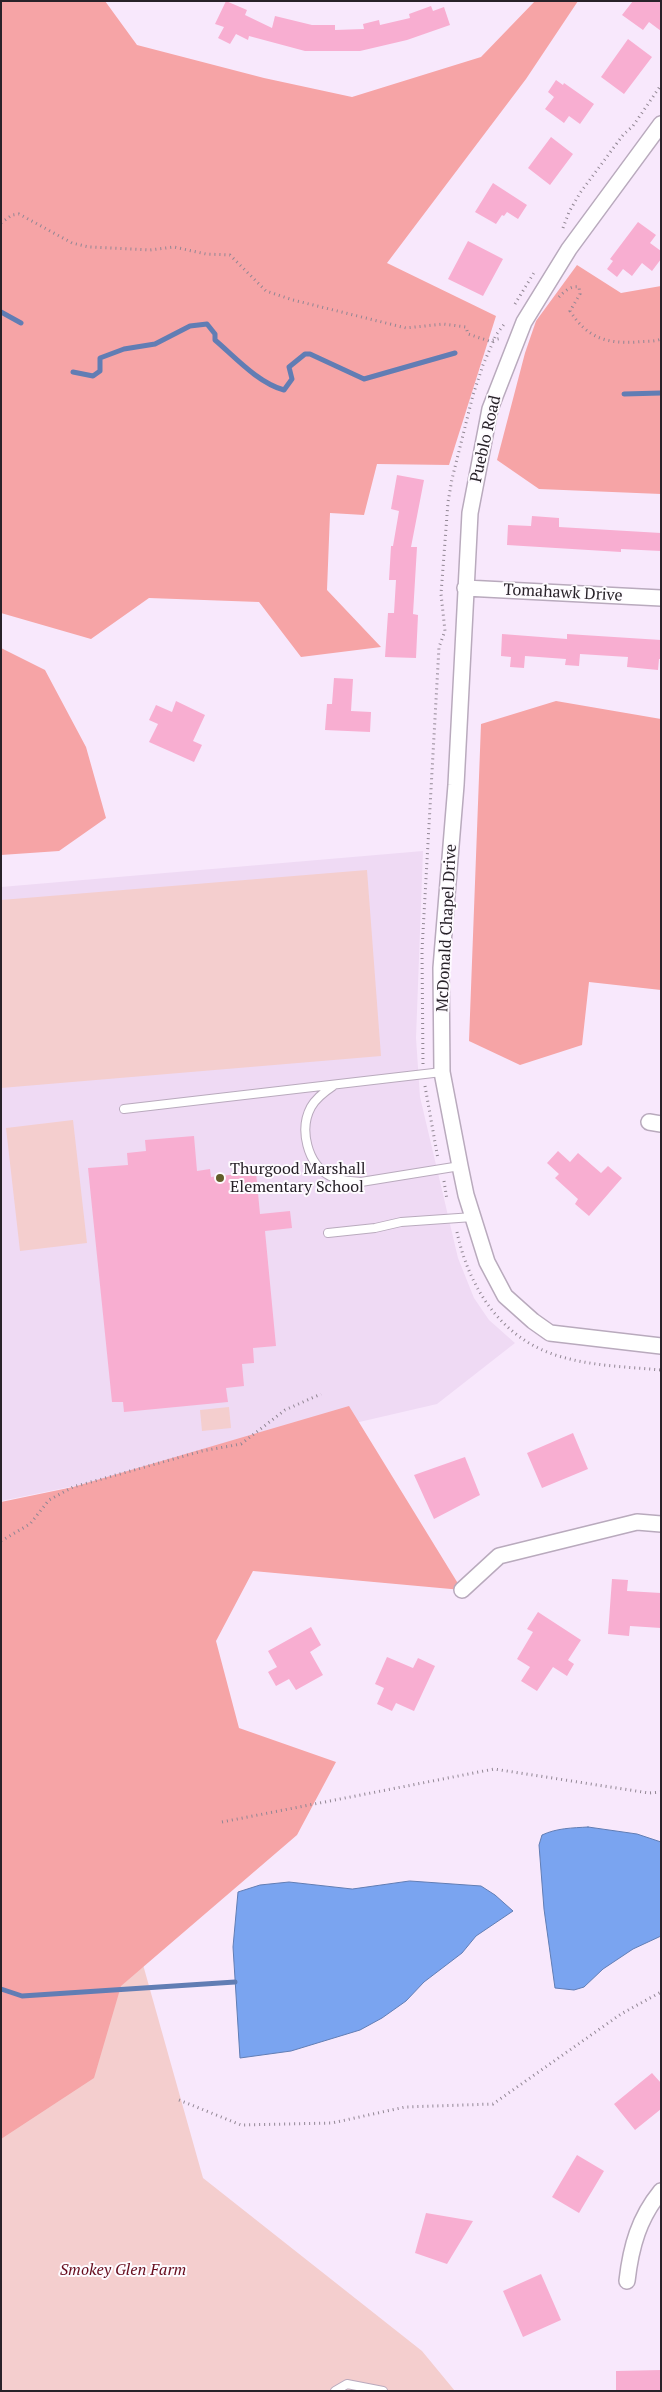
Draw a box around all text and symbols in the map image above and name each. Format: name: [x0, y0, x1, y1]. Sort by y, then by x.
street label: Pueblo Road: [467, 394, 505, 484]
street label: Tomahawk Drive: [503, 580, 623, 606]
street label: McDonald Chapel Drive: [433, 843, 461, 1013]
place label: Thurgood Marshall Elementary School: [230, 1159, 366, 1197]
marker: Thurgood Marshall Elementary School: [214, 1172, 226, 1184]
park label: Smokey Glen Farm: [60, 2260, 186, 2280]

